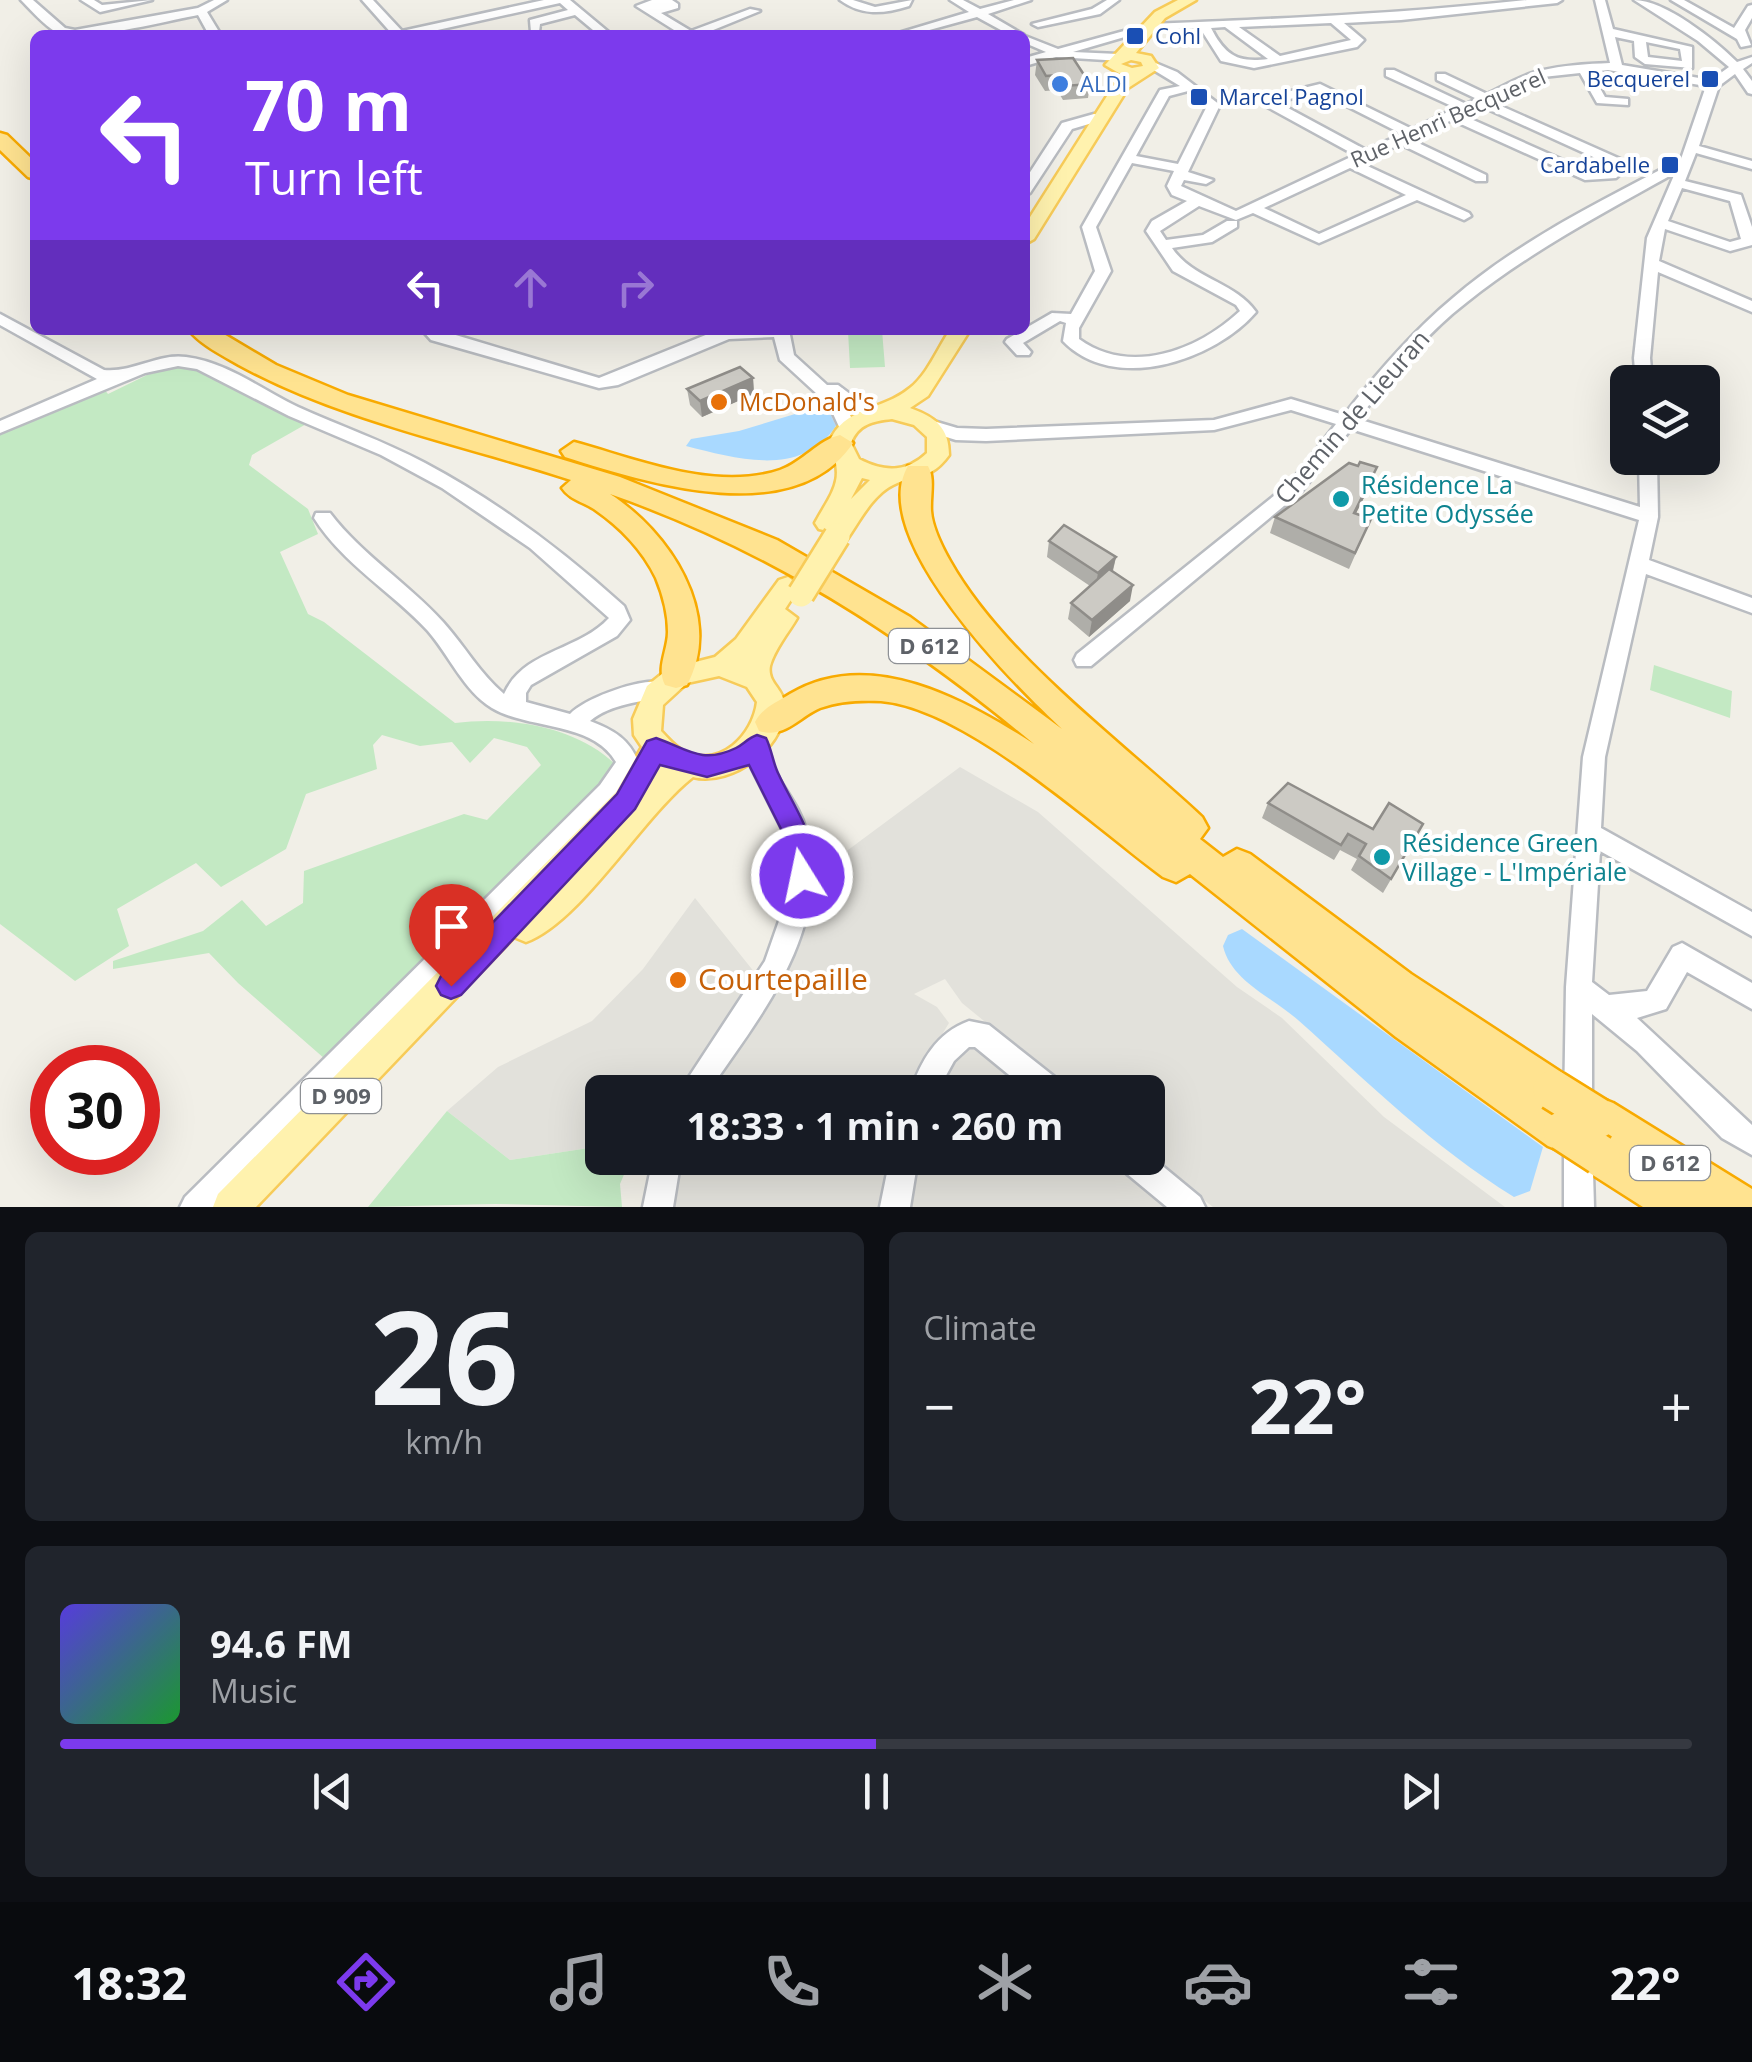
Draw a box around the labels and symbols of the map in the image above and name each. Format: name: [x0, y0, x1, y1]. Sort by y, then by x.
place label: Cohl: [1155, 20, 1201, 50]
marker: Cohl: [1124, 25, 1146, 47]
street label: Rue Henri Becquerel: [1345, 61, 1550, 174]
place label: Becquerel: [1587, 63, 1690, 93]
place label: ALDI: [1080, 68, 1128, 98]
marker: Becquerel: [1699, 68, 1721, 90]
marker: ALDI: [1049, 73, 1071, 95]
place label: Marcel Pagnol: [1219, 81, 1364, 111]
marker: Marcel Pagnol: [1188, 86, 1210, 108]
place label: Cardabelle: [1540, 149, 1650, 179]
marker: Cardabelle: [1659, 154, 1681, 176]
street label: Chemin de Lieuran: [1266, 322, 1436, 511]
place label: McDonald's: [739, 384, 875, 418]
marker: McDonald's: [708, 391, 730, 413]
place label: Résidence La Petite Odyssée: [1361, 467, 1534, 530]
marker: Résidence La Petite Odyssée: [1330, 488, 1352, 510]
road number: D 612: [889, 629, 969, 663]
position arrow: [750, 824, 854, 928]
place label: Résidence Green Village - L'Impériale: [1402, 825, 1627, 888]
marker: Résidence Green Village - L'Impériale: [1371, 846, 1393, 868]
pin: [409, 884, 494, 987]
place label: Courtepaille: [698, 958, 868, 999]
marker: Courtepaille: [667, 969, 689, 991]
speed limit sign: 30: [30, 1045, 160, 1175]
road number: D 909: [301, 1079, 381, 1113]
road number: D 612: [1630, 1146, 1710, 1180]

